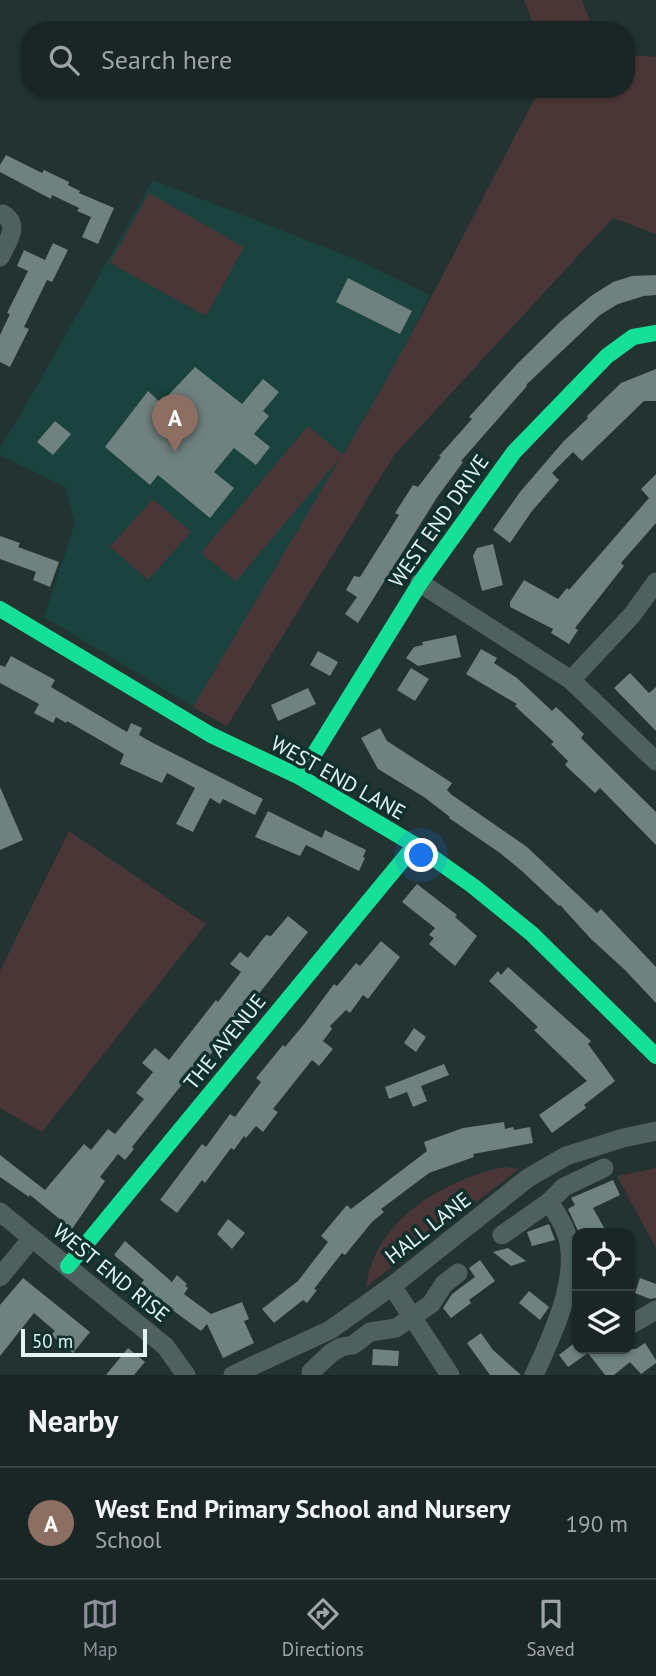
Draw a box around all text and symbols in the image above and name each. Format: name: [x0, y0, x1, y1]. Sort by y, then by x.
search box: [21, 21, 635, 98]
icon: search: [45, 41, 83, 79]
text: Search here: [101, 43, 232, 76]
pin: A: [152, 394, 198, 452]
street label: WEST END DRIVE: [383, 449, 495, 593]
street label: WEST END LANE: [266, 729, 410, 826]
your location: [404, 838, 438, 872]
street label: THE AVENUE: [178, 988, 271, 1095]
street label: HALL LANE: [379, 1186, 476, 1269]
street label: WEST END RISE: [48, 1217, 175, 1328]
map controls: [572, 1228, 635, 1354]
button: locate: [572, 1228, 635, 1291]
button: layers: [572, 1291, 635, 1354]
scale bar: [21, 1326, 147, 1358]
text: 50 m: [32, 1329, 73, 1353]
text: Nearby: [28, 1401, 118, 1440]
text: West End Primary School and Nursery: [95, 1492, 510, 1525]
text: A: [44, 1509, 58, 1538]
text: 190 m: [566, 1509, 628, 1538]
text: School: [95, 1525, 162, 1554]
tab: Map: [81, 1595, 119, 1661]
tab: Directions: [282, 1595, 364, 1661]
tab: Saved: [526, 1595, 575, 1661]

